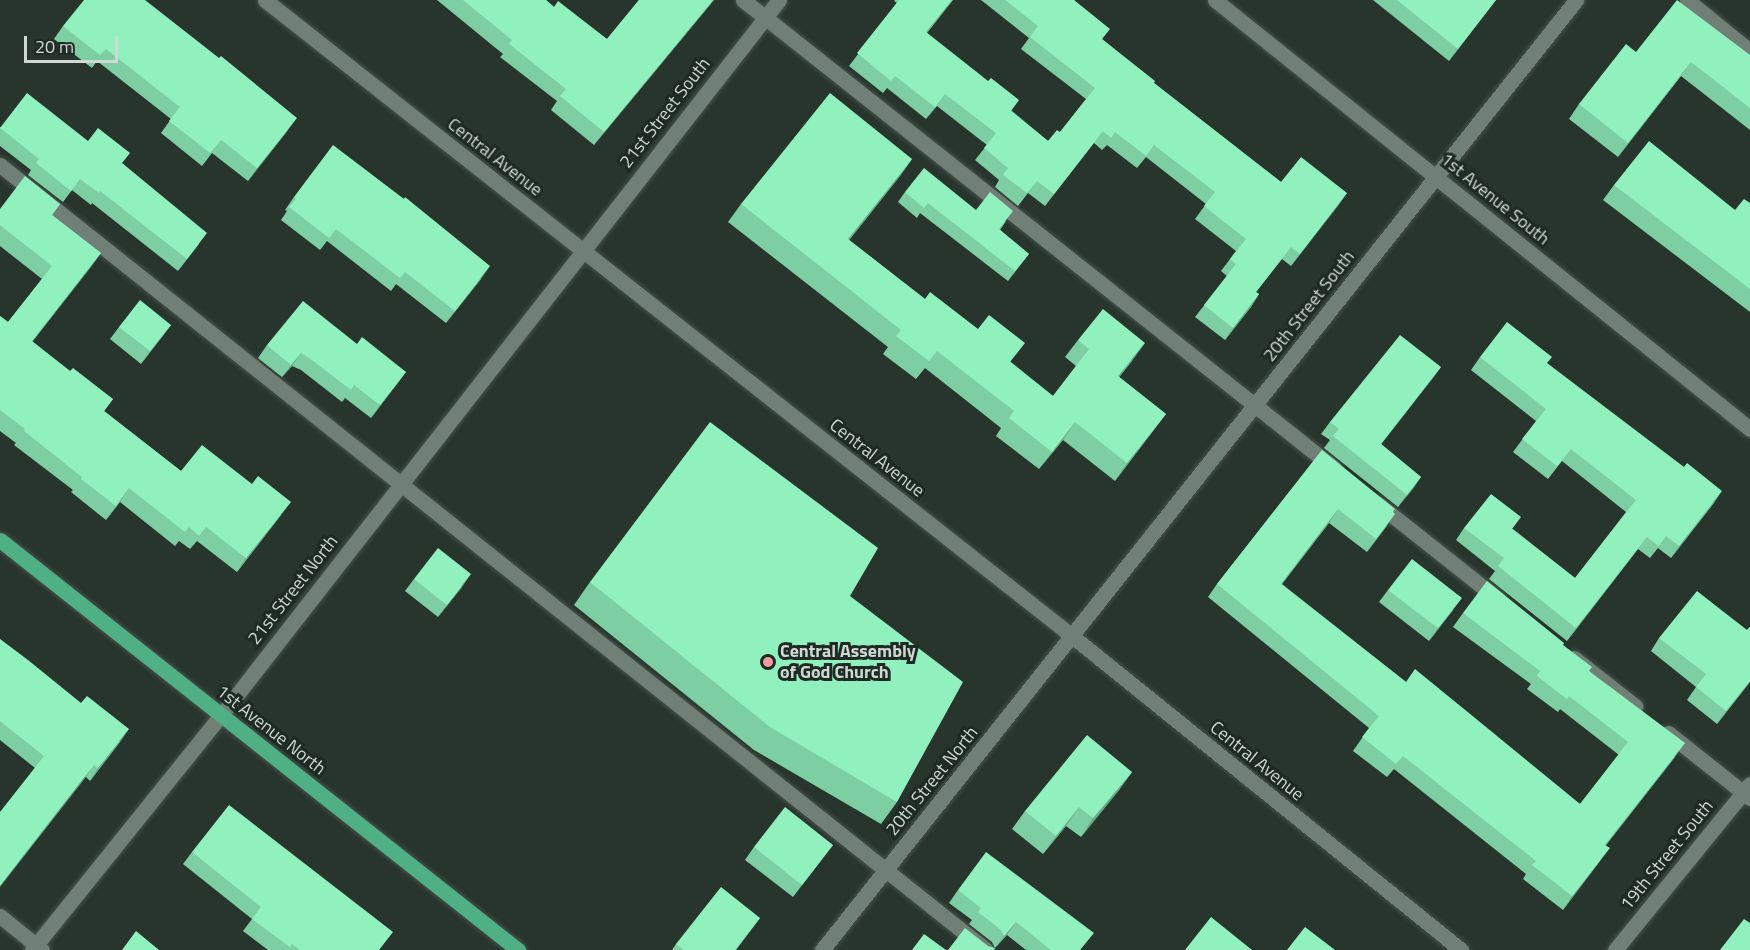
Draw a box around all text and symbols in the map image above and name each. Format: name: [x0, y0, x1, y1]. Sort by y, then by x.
scale bar: [27, 24, 122, 62]
text: 20 m: [35, 33, 74, 60]
street label: 21st Street South: [615, 54, 715, 172]
street label: Central Avenue: [443, 113, 547, 201]
street label: 1st Avenue South: [1436, 149, 1554, 249]
street label: 20th Street South: [1259, 246, 1359, 366]
street label: Central Avenue: [825, 414, 929, 502]
street label: 21st Street North: [244, 531, 342, 649]
place label: Central Assembly of God Church: [780, 641, 916, 684]
marker: Central Assembly of God Church: [761, 655, 775, 669]
street label: 1st Avenue North: [212, 681, 330, 779]
street label: Central Avenue: [1206, 717, 1308, 805]
street label: 20th Street North: [881, 722, 983, 840]
street label: 19th Street South: [1616, 796, 1718, 914]

